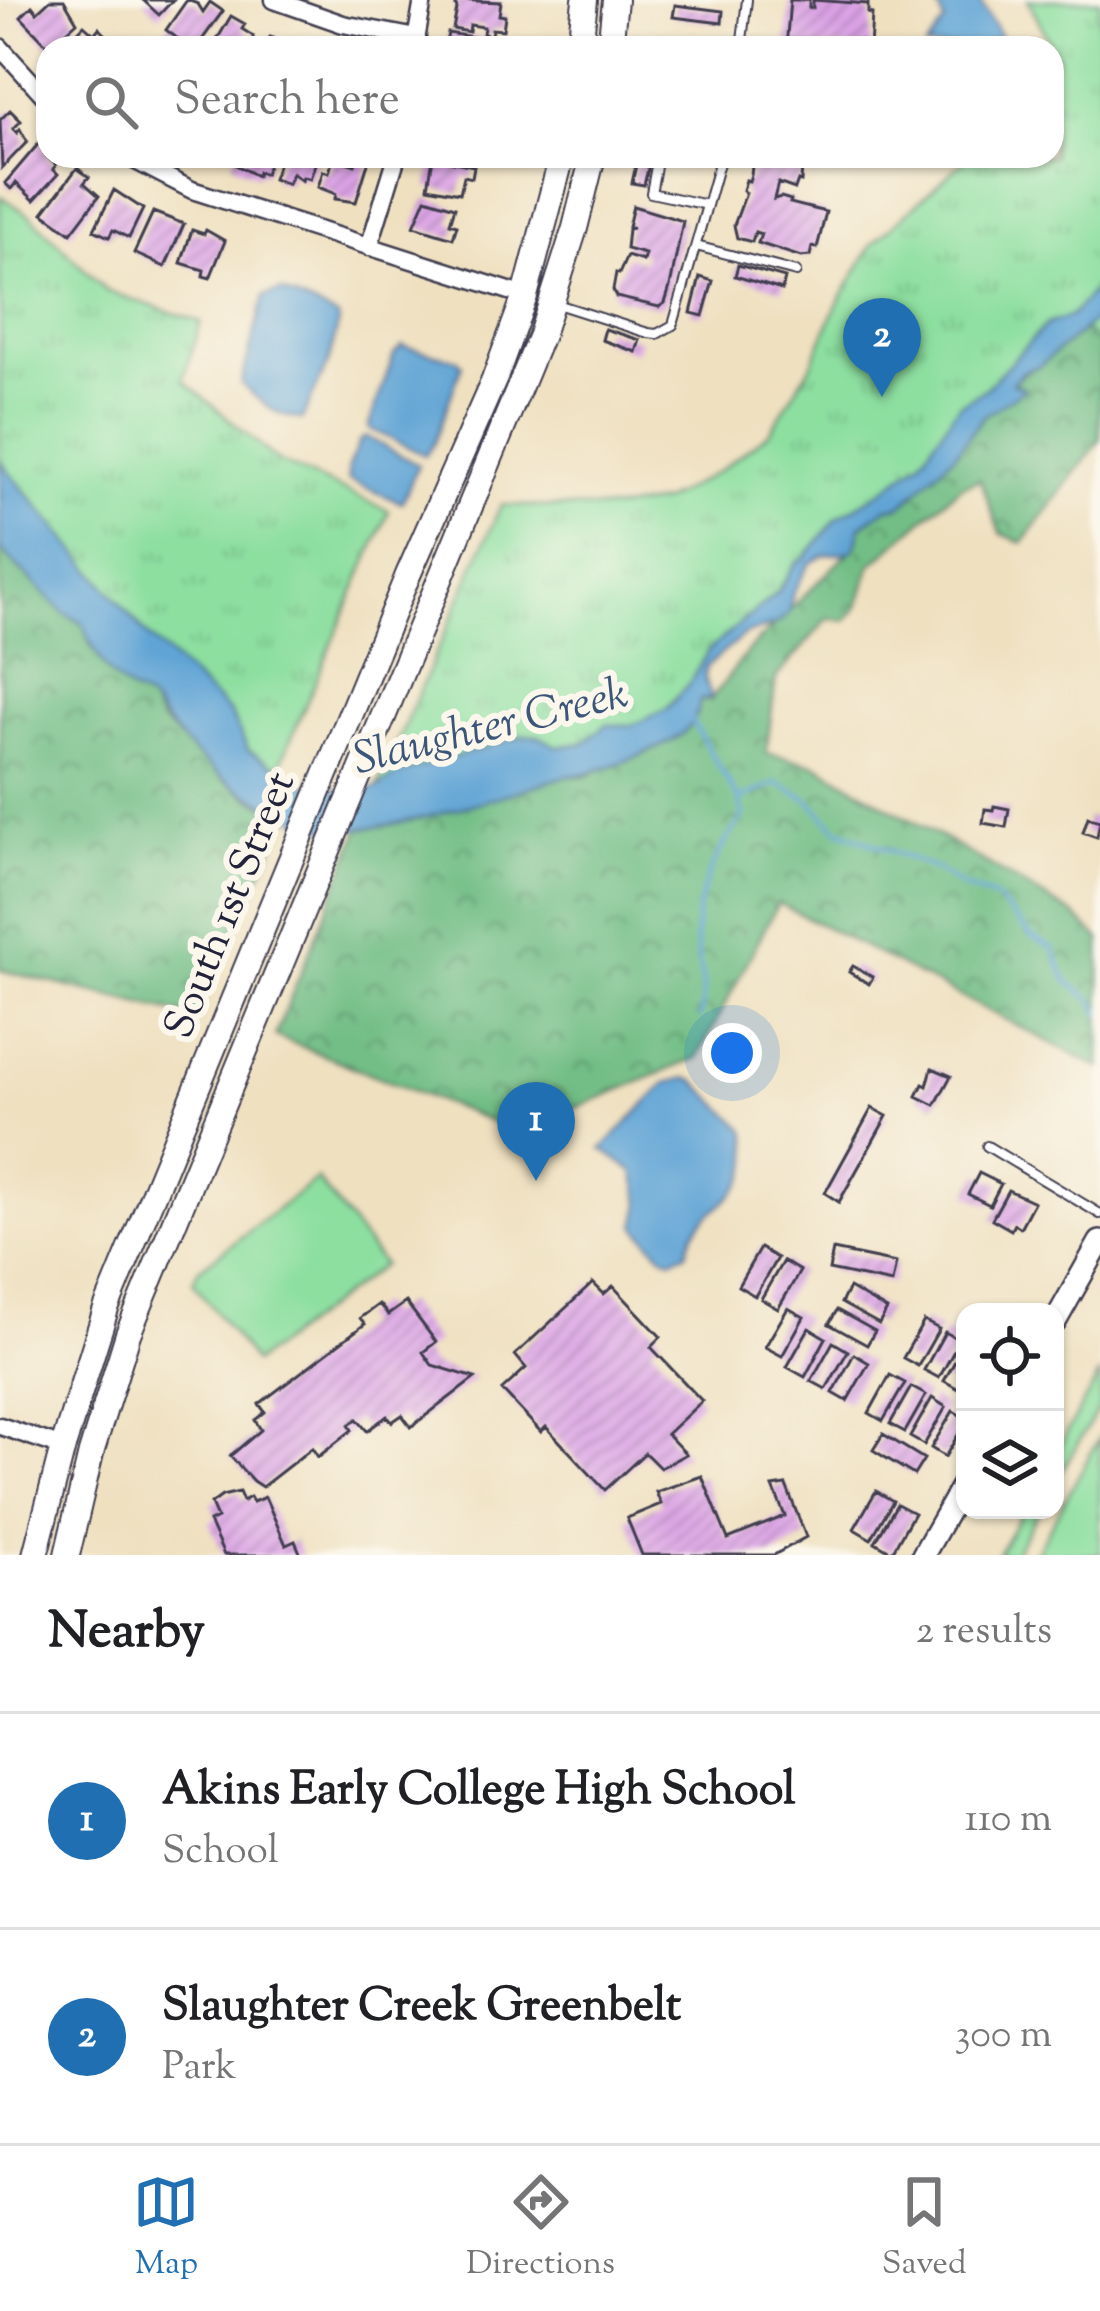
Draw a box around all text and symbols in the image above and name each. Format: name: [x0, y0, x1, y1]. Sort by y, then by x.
search box: [36, 36, 1064, 168]
icon: search: [78, 69, 144, 135]
text: Search here: [174, 70, 400, 135]
pin: 2: [843, 298, 921, 397]
water label: Slaughter Creek: [347, 664, 635, 794]
street label: South 1st Street: [151, 764, 313, 1048]
your location: [702, 1023, 762, 1083]
pin: 1: [497, 1082, 575, 1181]
map controls: [956, 1303, 1064, 1519]
button: locate: [956, 1303, 1064, 1411]
button: layers: [956, 1411, 1064, 1519]
text: Nearby: [48, 1597, 205, 1670]
text: 2 results: [916, 1605, 1052, 1661]
text: Akins Early College High School: [162, 1760, 796, 1825]
text: 1: [80, 1793, 94, 1849]
text: 110 m: [965, 1793, 1052, 1849]
text: School: [162, 1825, 279, 1881]
text: Slaughter Creek Greenbelt: [162, 1976, 681, 2041]
text: 2: [78, 2009, 96, 2065]
text: 300 m: [955, 2009, 1052, 2065]
text: Park: [162, 2041, 237, 2097]
tab: Map: [133, 2169, 199, 2289]
tab: Directions: [466, 2169, 615, 2289]
tab: Saved: [882, 2169, 967, 2289]

